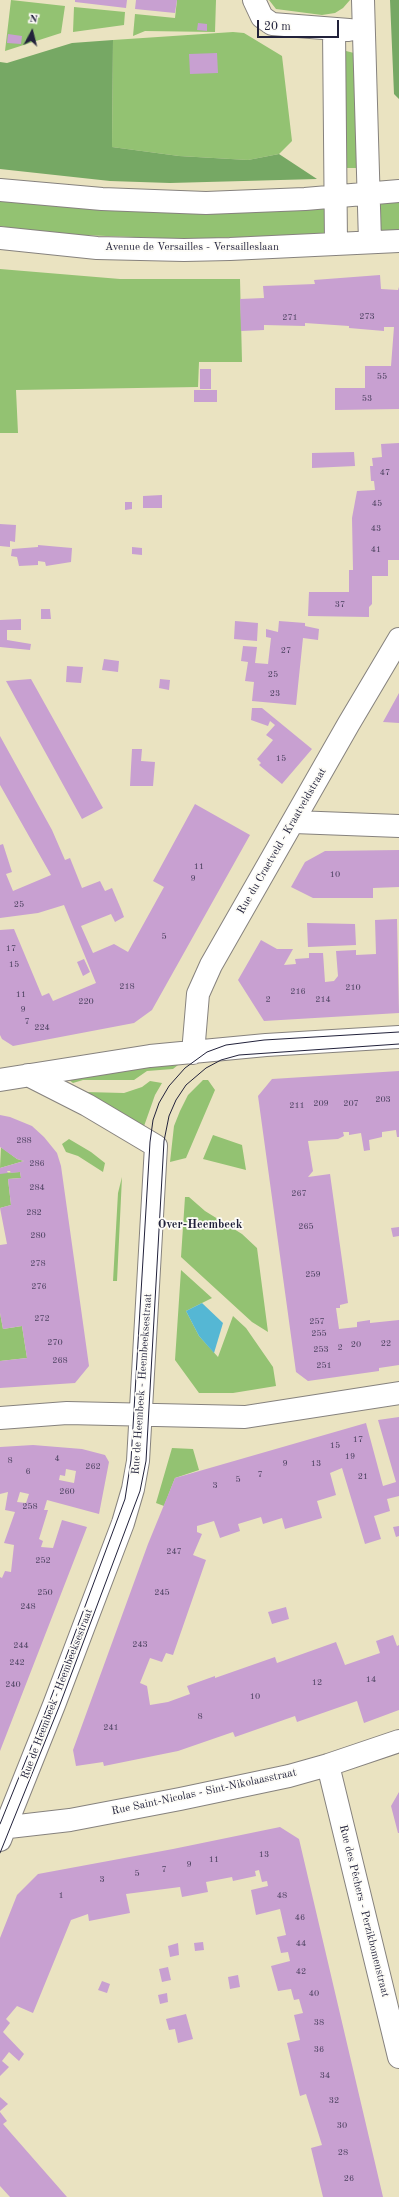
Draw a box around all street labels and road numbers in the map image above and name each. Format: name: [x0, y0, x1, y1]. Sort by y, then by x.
street label: Avenue de Versailles - Versailleslaan: [105, 240, 279, 254]
street label: Rue du Craetveld - Kraatveldstraat: [235, 766, 329, 916]
street label: Rue de Heembeek - Heembeeksestraat: [129, 1293, 155, 1475]
street label: Rue de Heembeek - Heembeeksestraat: [18, 1607, 96, 1781]
street label: Rue Saint-Nicolas - Sint-Nikolaasstraat: [110, 1766, 298, 1818]
street label: Rue des Pêchers - Perzikbomenstraat: [336, 1823, 392, 1999]

